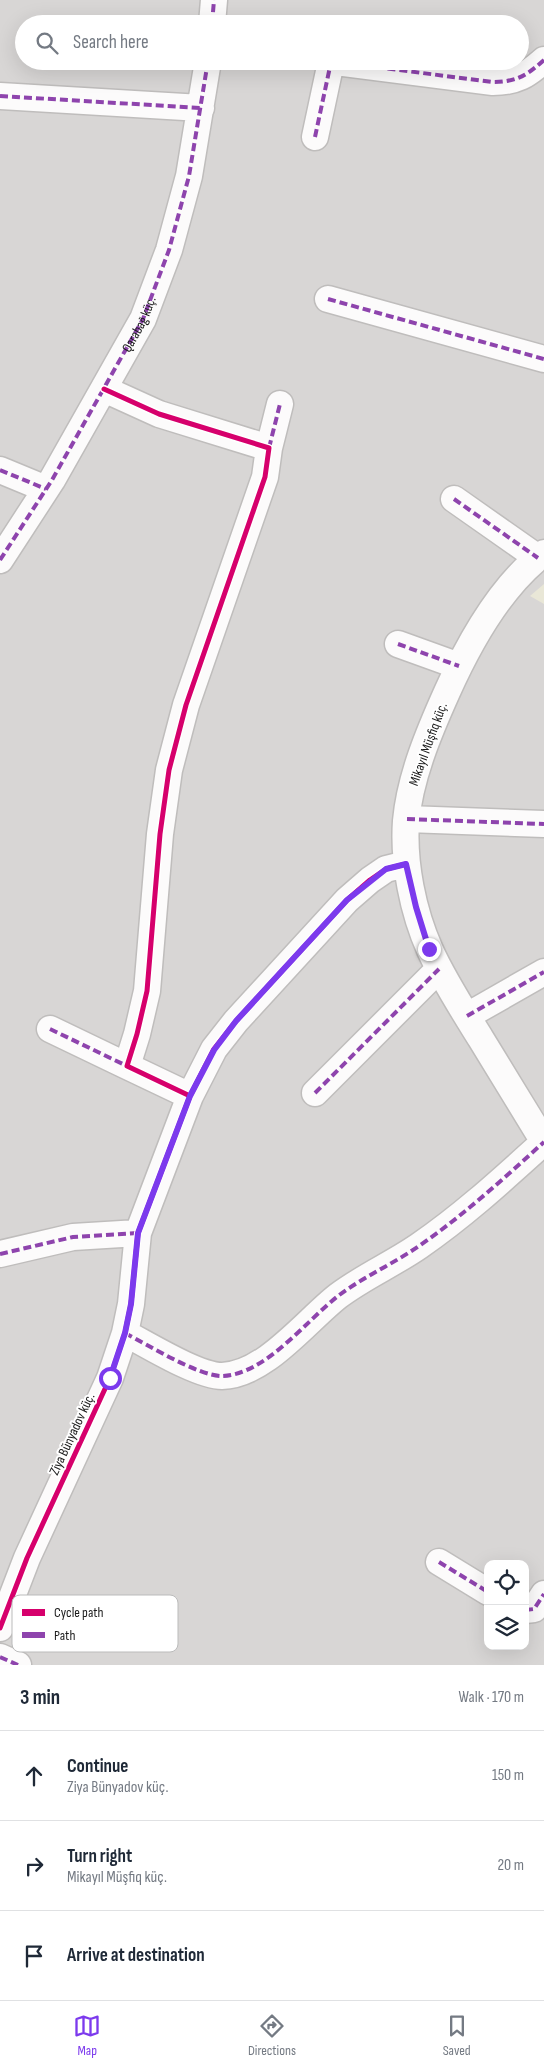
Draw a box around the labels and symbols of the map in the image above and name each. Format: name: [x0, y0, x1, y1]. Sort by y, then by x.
street label: Qarabağ küç.: [118, 294, 159, 355]
street label: Mikayıl Müşfiq küç.: [405, 700, 451, 788]
route end: [418, 938, 441, 961]
route start: [99, 1367, 122, 1390]
street label: Ziya Bünyadov küç.: [46, 1390, 98, 1478]
legend: [12, 1595, 178, 1652]
text: Cycle path: [54, 1604, 104, 1621]
text: Path: [54, 1627, 75, 1644]

